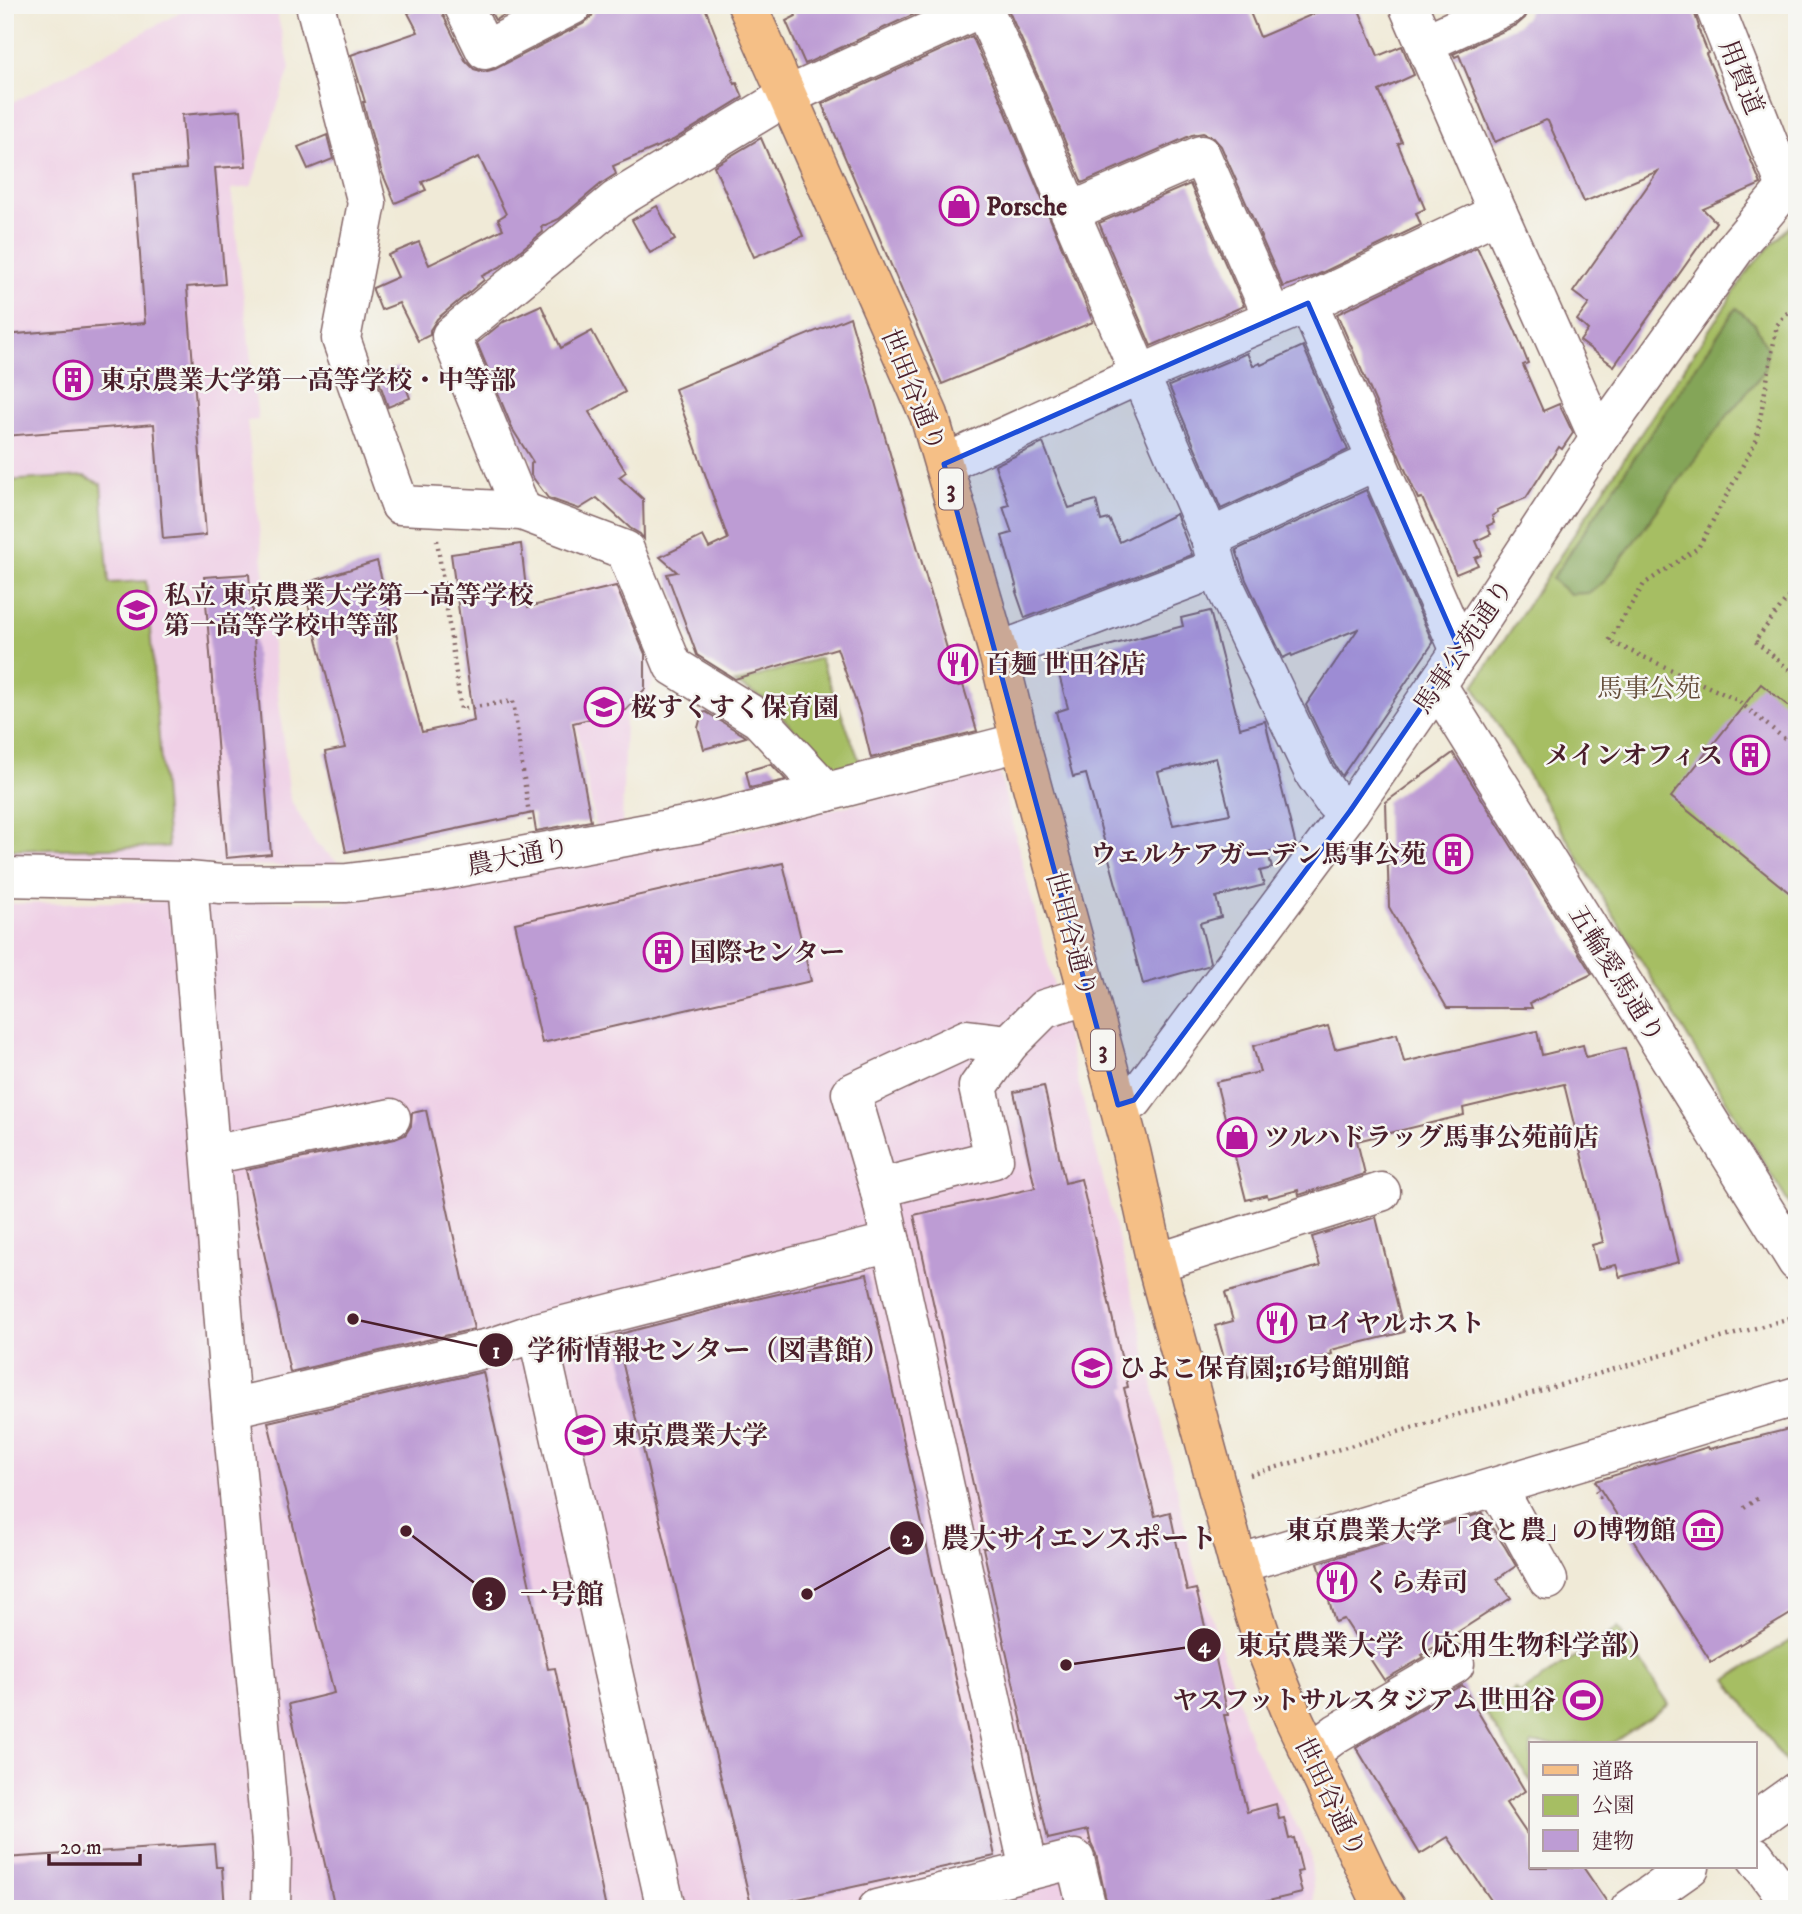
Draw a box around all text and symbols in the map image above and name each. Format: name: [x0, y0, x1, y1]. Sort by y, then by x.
street label: 用賀道: [1711, 35, 1771, 120]
shop icon: Porsche: [938, 185, 980, 227]
place label: Porsche: [986, 191, 1067, 224]
street label: 世田谷通り: [873, 324, 952, 457]
building icon: 東京農業大学第一高等学校・中等部: [52, 359, 94, 401]
place label: 東京農業大学第一高等学校・中等部: [100, 365, 516, 398]
road number: 3: [939, 468, 963, 510]
street label: 馬事公苑通り: [1407, 573, 1522, 721]
place label: 私立 東京農業大学第一高等学校 第一高等学校中等部: [164, 580, 534, 643]
school or university icon: 私立 東京農業大学第一高等学校 第一高等学校中等部: [116, 589, 158, 631]
restaurant icon: 百麺 世田谷店: [937, 643, 979, 685]
place label: 百麺 世田谷店: [985, 649, 1147, 682]
park label: 馬事公苑: [1597, 673, 1701, 706]
school or university icon: 桜すくすく保育園: [583, 686, 625, 728]
place label: 桜すくすく保育園: [631, 692, 839, 725]
building icon: メインオフィス: [1729, 734, 1771, 776]
place label: メインオフィス: [1544, 740, 1723, 773]
street label: 農大通り: [464, 831, 572, 884]
building icon: ウェルケアガーデン馬事公苑: [1432, 833, 1474, 875]
place label: ウェルケアガーデン馬事公苑: [1090, 839, 1426, 872]
street label: 世田谷通り: [1038, 867, 1103, 1001]
street label: 五輪愛馬通り: [1560, 900, 1671, 1050]
building icon: 国際センター: [642, 931, 684, 973]
place label: 国際センター: [690, 937, 845, 970]
road number: 3: [1091, 1030, 1115, 1070]
shop icon: ツルハドラッグ馬事公苑前店: [1216, 1116, 1258, 1158]
place label: ツルハドラッグ馬事公苑前店: [1264, 1122, 1599, 1155]
restaurant icon: ロイヤルホスト: [1256, 1302, 1298, 1344]
place label: ロイヤルホスト: [1304, 1308, 1485, 1341]
callout: 学術情報センター（図書館）: [478, 1326, 905, 1375]
text: 学術情報センター（図書館）: [528, 1334, 890, 1369]
text: 1: [492, 1339, 500, 1365]
school or university icon: ひよこ保育園;16号館別館: [1071, 1347, 1113, 1389]
place label: ひよこ保育園;16号館別館: [1119, 1353, 1410, 1386]
school or university icon: 東京農業大学: [564, 1414, 606, 1456]
place label: 東京農業大学: [612, 1420, 768, 1453]
museum icon: 東京農業大学「食と農」の博物館: [1682, 1509, 1724, 1551]
callout: 農大サイエンスポート: [890, 1514, 1233, 1563]
place label: 東京農業大学「食と農」の博物館: [1286, 1515, 1676, 1548]
text: 農大サイエンスポート: [941, 1522, 1217, 1557]
text: 2: [902, 1527, 913, 1553]
restaurant icon: くら寿司: [1316, 1561, 1358, 1603]
place label: くら寿司: [1364, 1567, 1468, 1600]
callout: 一号館: [471, 1570, 618, 1619]
text: 一号館: [520, 1578, 604, 1613]
text: 3: [485, 1583, 493, 1609]
callout: 東京農業大学（応用生物科学部）: [1187, 1620, 1670, 1669]
text: 東京農業大学（応用生物科学部）: [1236, 1629, 1656, 1664]
text: 4: [1198, 1633, 1211, 1659]
sports icon: ヤスフットサルスタジアム世田谷: [1562, 1679, 1604, 1721]
place label: ヤスフットサルスタジアム世田谷: [1172, 1685, 1556, 1718]
street label: 世田谷通り: [1286, 1732, 1373, 1863]
legend: [1529, 1742, 1756, 1868]
text: 道路: [1592, 1759, 1634, 1785]
text: 公園: [1592, 1793, 1634, 1819]
scale bar: [49, 1823, 140, 1867]
text: 建物: [1592, 1829, 1634, 1855]
text: 20 m: [60, 1835, 102, 1861]

